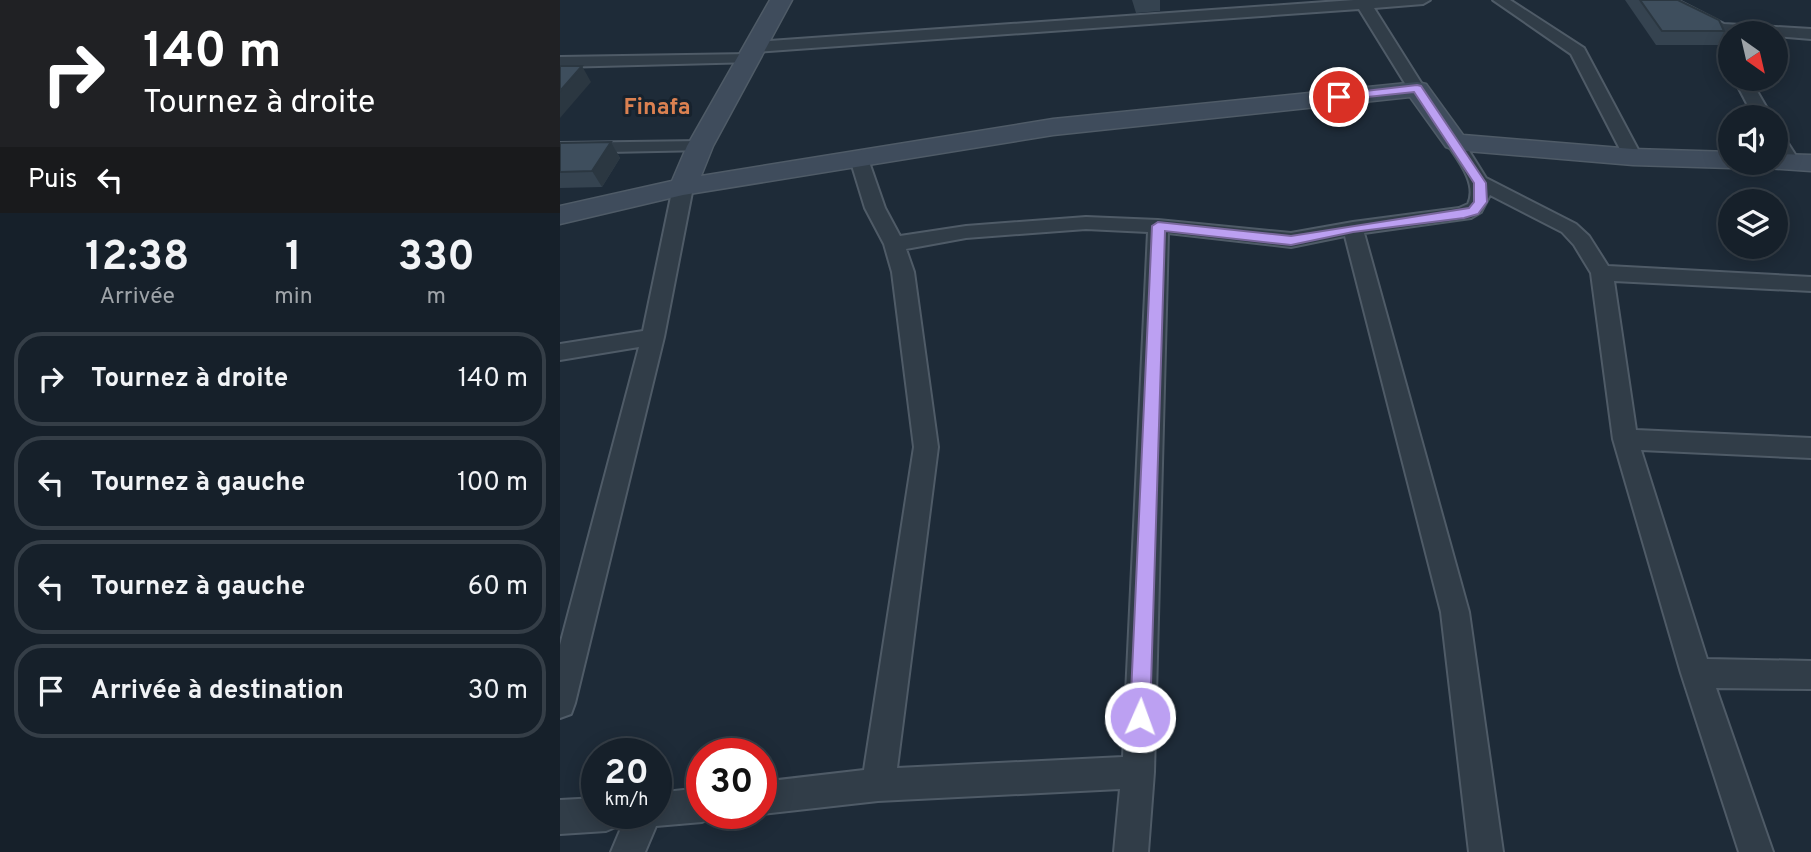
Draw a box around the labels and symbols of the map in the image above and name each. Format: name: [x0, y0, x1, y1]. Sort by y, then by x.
north arrow: [1718, 21, 1788, 91]
pin: [1309, 67, 1369, 127]
district label: Finafa: [623, 94, 691, 123]
position arrow: [1103, 680, 1177, 754]
speed limit sign: 30: [686, 738, 777, 829]

